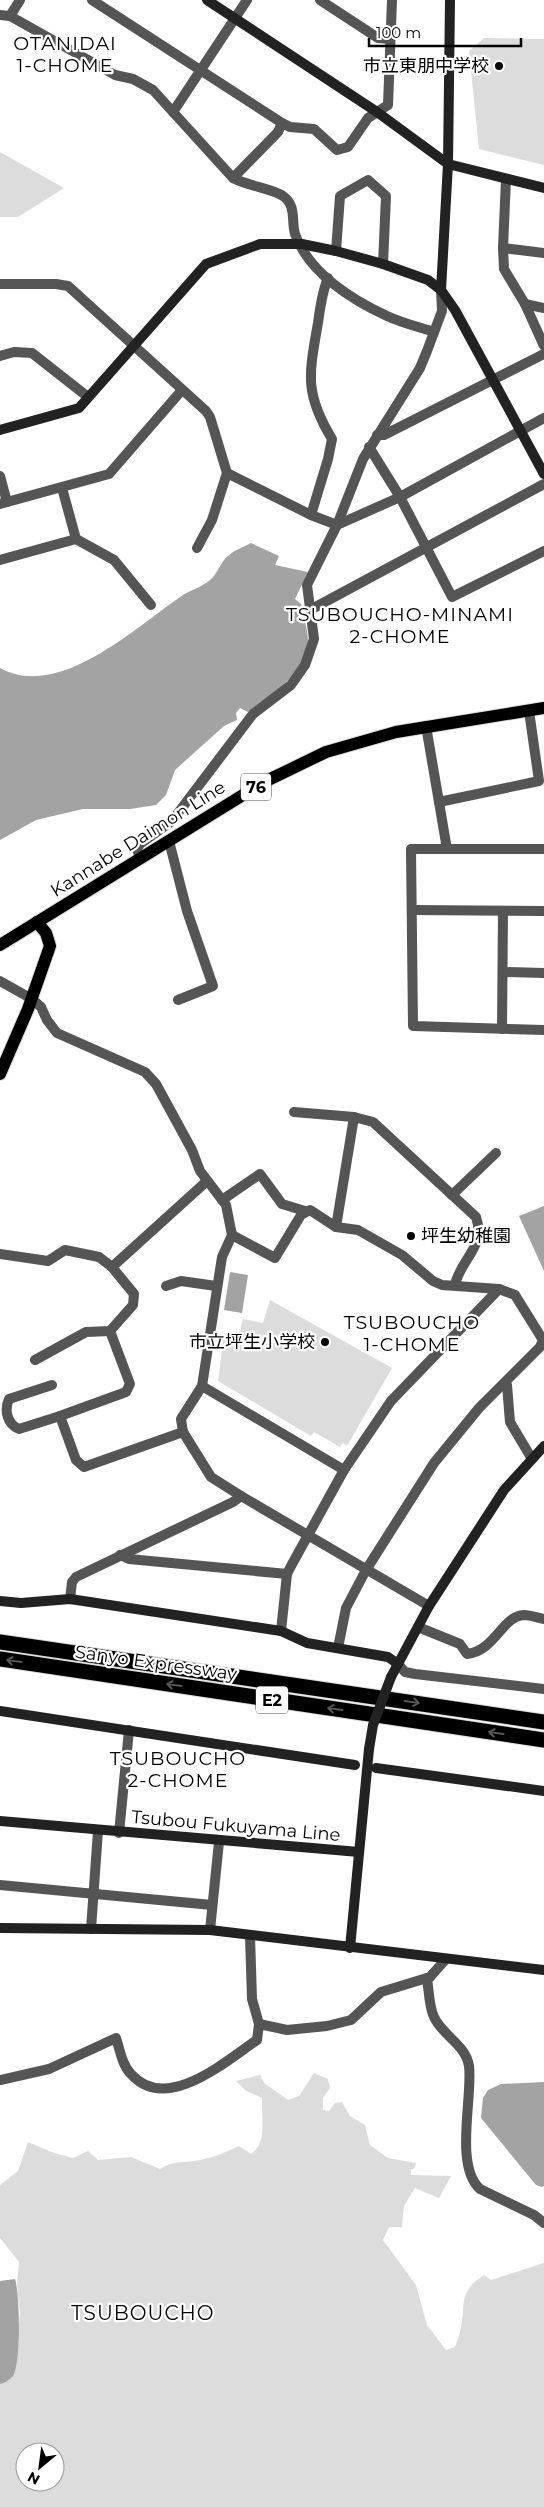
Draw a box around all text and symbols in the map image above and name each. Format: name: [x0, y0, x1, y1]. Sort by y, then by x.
scale bar: [369, 15, 522, 47]
text: 100 m: [376, 23, 421, 42]
district label: OTANIDAI 1-CHOME: [13, 32, 117, 77]
place label: 市立東朋中学校: [363, 55, 489, 77]
marker: 市立東朋中学校: [493, 60, 505, 72]
district label: TSUBOUCHO-MINAMI 2-CHOME: [286, 603, 514, 648]
road number: 76: [241, 774, 271, 800]
street label: Kannabe Daimon Line: [47, 776, 230, 902]
place label: 坪生幼稚園: [421, 1225, 511, 1247]
marker: 坪生幼稚園: [405, 1230, 417, 1242]
district label: TSUBOUCHO 1-CHOME: [344, 1311, 480, 1356]
place label: 市立坪生小学校: [189, 1331, 315, 1353]
marker: 市立坪生小学校: [319, 1336, 331, 1348]
street label: Sanyo Expressway: [74, 1641, 239, 1685]
one-way arrow: [6, 1656, 22, 1666]
one-way arrow: [167, 1680, 183, 1690]
road number: E2: [256, 1686, 288, 1714]
one-way arrow: [403, 1698, 419, 1708]
one-way arrow: [327, 1704, 343, 1714]
one-way arrow: [488, 1727, 504, 1737]
district label: TSUBOUCHO 2-CHOME: [110, 1747, 246, 1792]
street label: Tsubou Fukuyama Line: [131, 1806, 341, 1846]
district label: TSUBOUCHO: [71, 2301, 215, 2325]
north arrow: [15, 2442, 65, 2492]
text: N: [24, 2468, 43, 2489]

